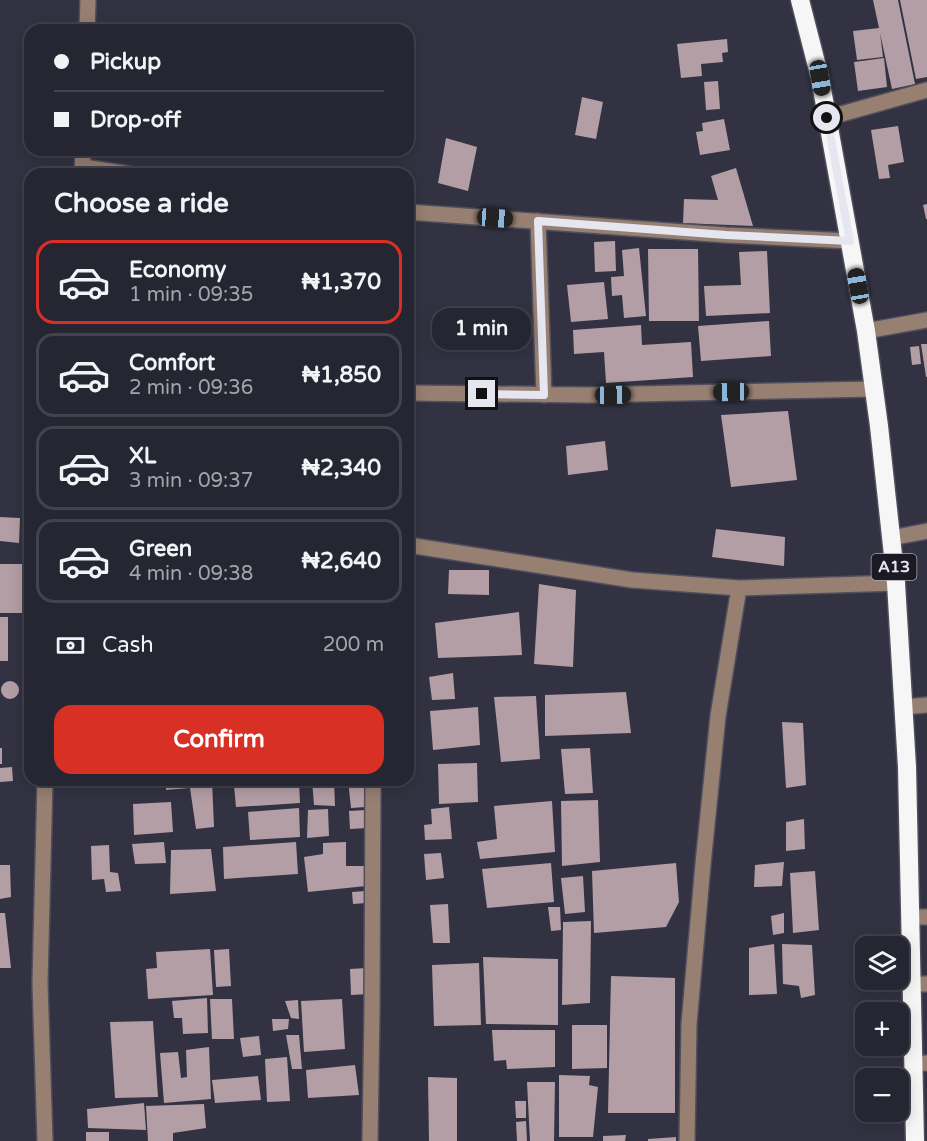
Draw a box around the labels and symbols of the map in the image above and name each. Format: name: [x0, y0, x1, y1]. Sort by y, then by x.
car: [808, 59, 832, 97]
route start: [813, 104, 840, 131]
car: [476, 208, 514, 228]
car: [846, 267, 870, 305]
callout: 1 min: [432, 307, 532, 349]
route end: [468, 380, 495, 407]
car: [713, 383, 749, 401]
car: [595, 386, 631, 404]
road number: A13: [872, 554, 916, 580]

